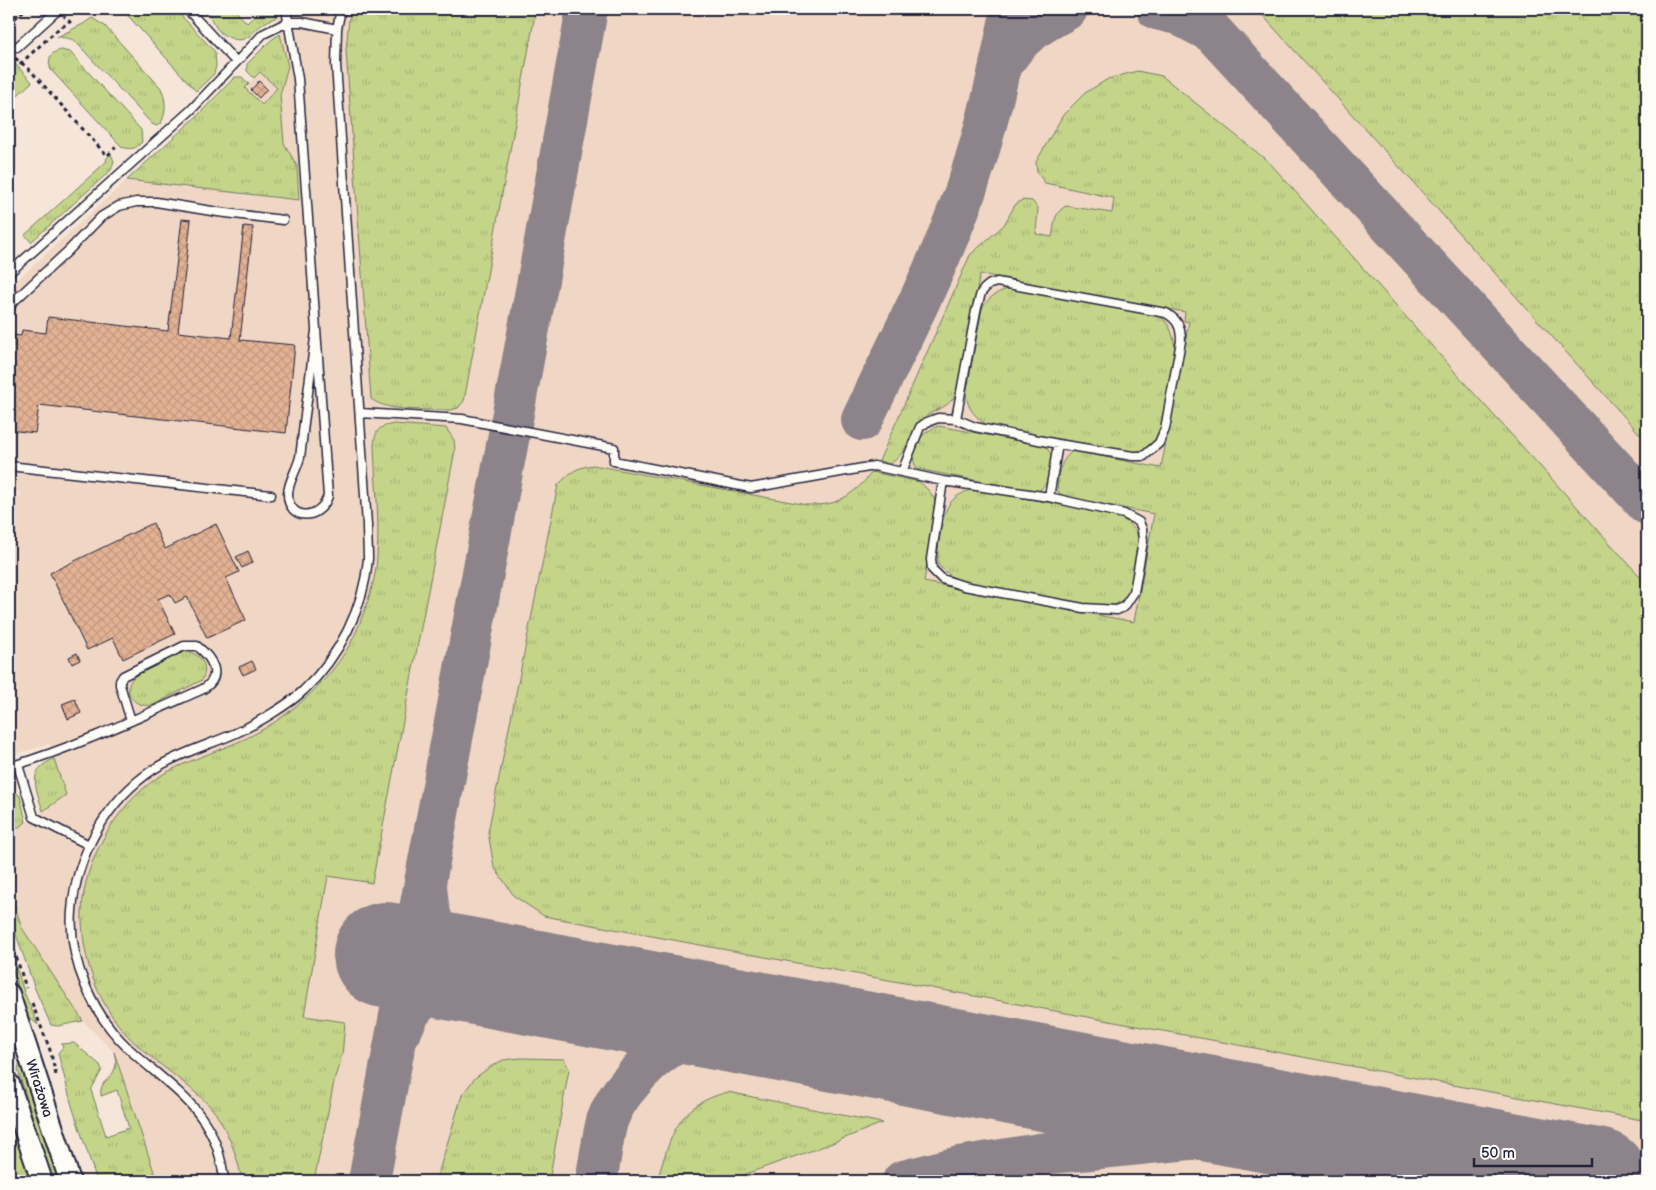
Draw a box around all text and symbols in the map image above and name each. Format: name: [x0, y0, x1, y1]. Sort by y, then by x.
street label: Wirażowa: [22, 1057, 57, 1119]
scale bar: [1474, 1135, 1591, 1167]
text: 50 m: [1481, 1144, 1515, 1163]

